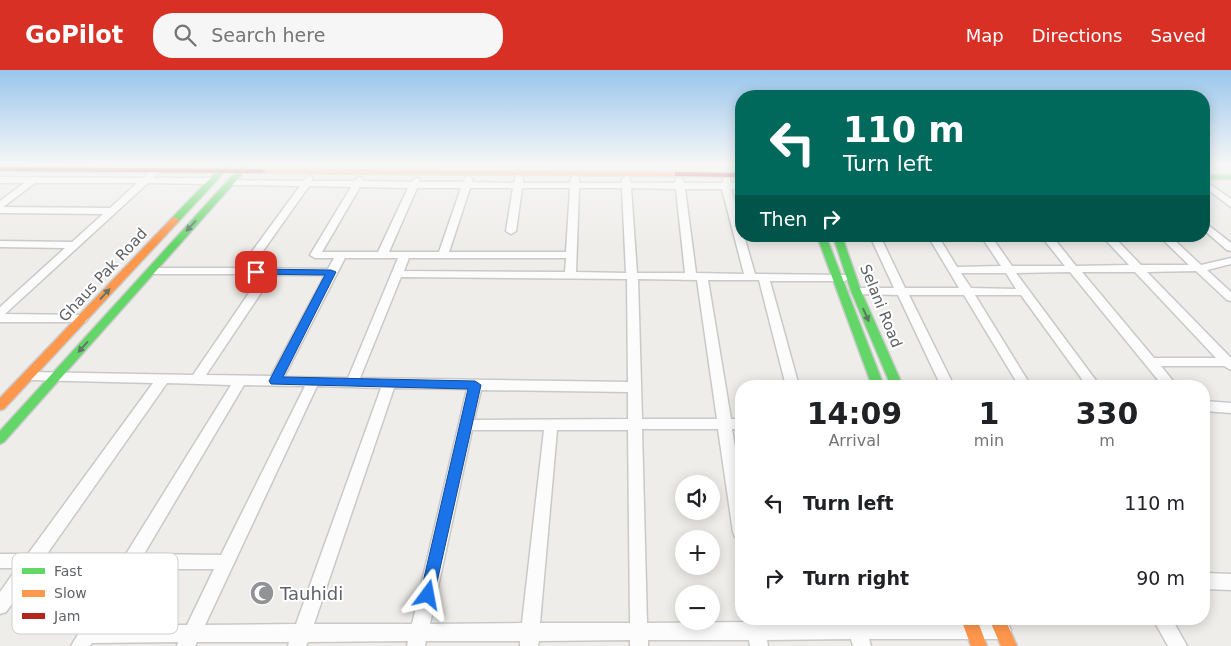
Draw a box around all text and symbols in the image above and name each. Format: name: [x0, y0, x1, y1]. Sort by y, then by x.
search box: [153, 13, 503, 58]
text: GoPilot: [25, 21, 123, 49]
icon: search: [171, 21, 199, 49]
text: Search here: [211, 24, 325, 46]
text: Map: [966, 25, 1004, 46]
text: Directions: [1032, 25, 1122, 46]
text: Saved: [1150, 25, 1206, 46]
icon: left: [760, 110, 825, 175]
text: 110 m: [843, 110, 965, 150]
text: Turn left: [843, 151, 932, 176]
icon: right: [817, 205, 845, 233]
text: Then: [760, 208, 807, 230]
one-way arrow: [185, 220, 197, 232]
street label: Ghaus Pak Road: [55, 225, 151, 325]
pin: [235, 251, 277, 293]
icon: arrive: [242, 258, 270, 286]
street label: Selani Road: [856, 262, 906, 350]
one-way arrow: [99, 289, 111, 301]
one-way arrow: [863, 308, 871, 322]
one-way arrow: [77, 341, 88, 354]
text: 14:09: [807, 396, 902, 431]
text: 1: [978, 396, 999, 431]
text: 330: [1076, 396, 1138, 431]
text: Arrival: [828, 431, 880, 450]
text: min: [974, 431, 1004, 450]
text: m: [1099, 431, 1115, 450]
map controls: [675, 475, 720, 630]
button: sound: [675, 475, 720, 520]
icon: left: [760, 489, 788, 517]
text: Turn left: [803, 492, 894, 514]
text: 110 m: [1124, 492, 1185, 514]
button: +: [675, 530, 720, 575]
legend: [12, 553, 178, 634]
text: Fast: [54, 563, 83, 579]
icon: right: [760, 564, 788, 592]
text: Turn right: [803, 567, 909, 589]
text: 90 m: [1136, 567, 1185, 589]
position arrow: [401, 568, 453, 620]
mosque icon: Tauhidi: [249, 580, 275, 606]
place label: Tauhidi: [279, 583, 343, 604]
text: Slow: [54, 585, 87, 601]
button: −: [675, 585, 720, 630]
text: Jam: [53, 608, 80, 624]

